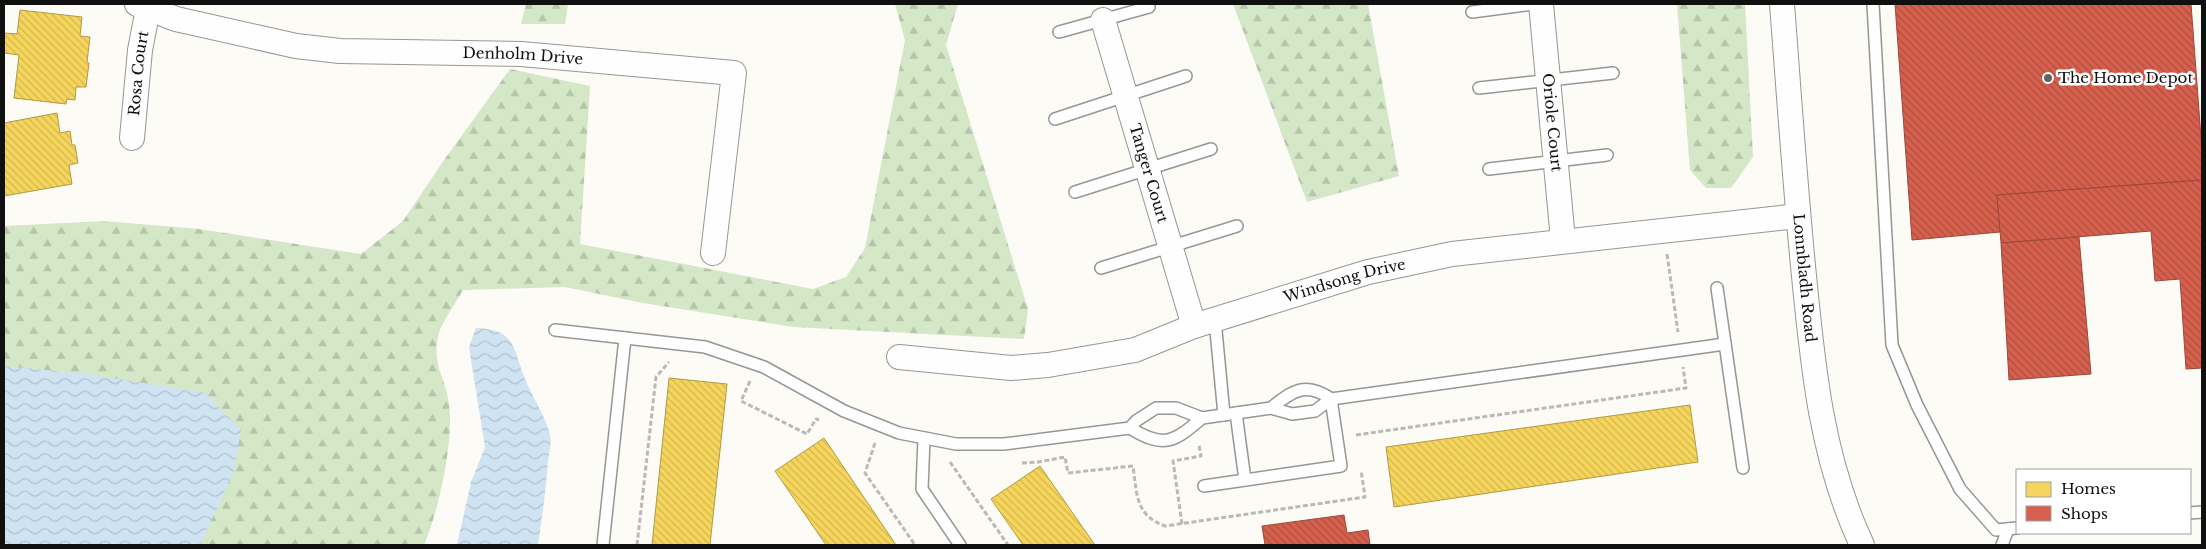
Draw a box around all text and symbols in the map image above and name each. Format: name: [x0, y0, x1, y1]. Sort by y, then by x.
street label: Rosa Court: [124, 29, 153, 117]
street label: Denholm Drive: [462, 43, 584, 68]
place label: The Home Depot: [2058, 68, 2193, 87]
street label: Oriole Court: [1538, 72, 1567, 173]
marker: The Home Depot: [2042, 72, 2054, 84]
street label: Tanger Court: [1125, 121, 1173, 225]
street label: Lonnbladh Road: [1789, 213, 1821, 343]
street label: Windsong Drive: [1280, 254, 1407, 307]
legend: [2016, 469, 2191, 534]
text: Homes: [2061, 479, 2116, 498]
text: Shops: [2061, 504, 2108, 523]

